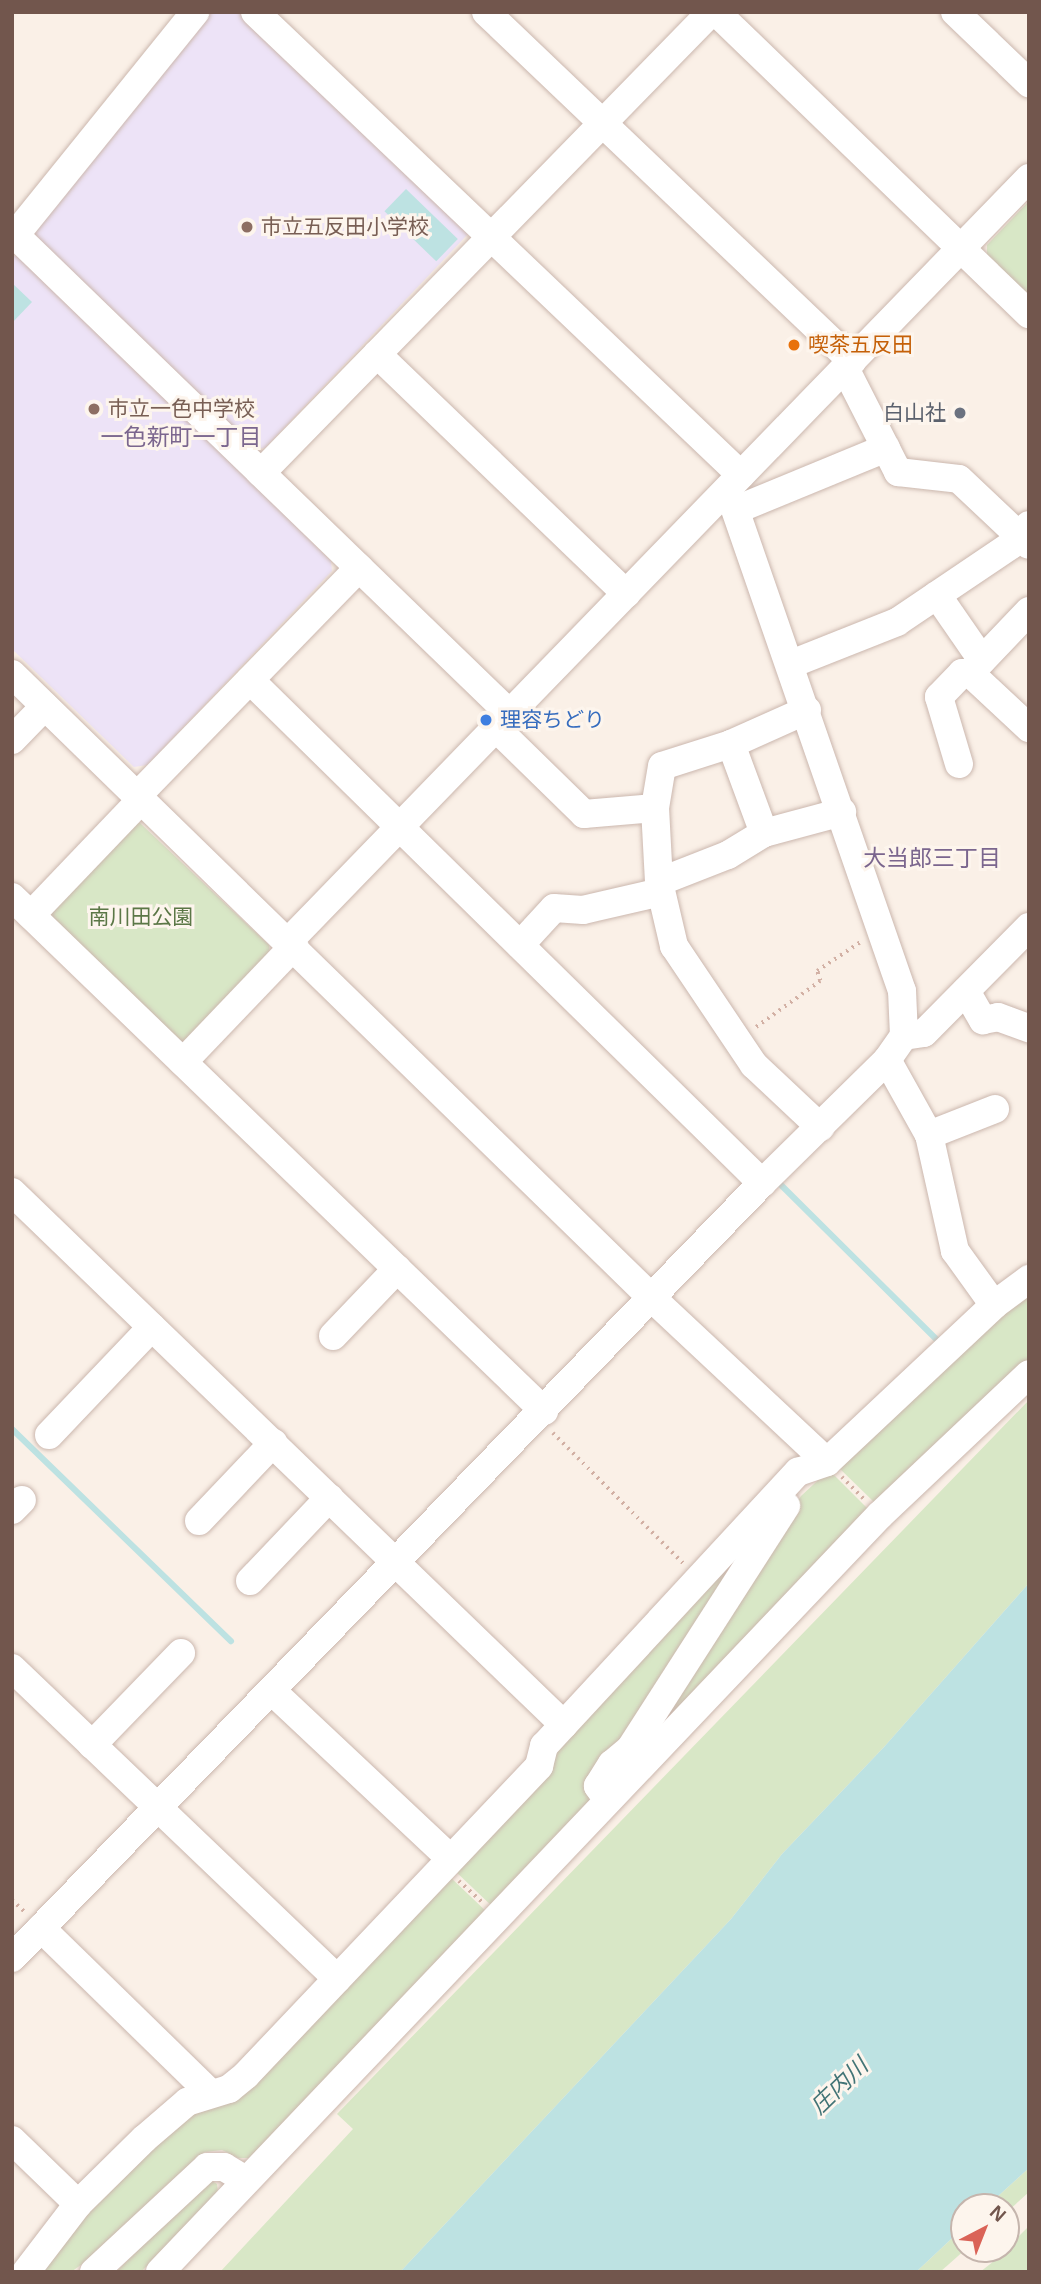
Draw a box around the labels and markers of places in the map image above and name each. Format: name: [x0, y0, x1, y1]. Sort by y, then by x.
place label: 市立五反田小学校: [261, 214, 429, 240]
marker: 市立五反田小学校: [239, 219, 255, 235]
place label: 喫茶五反田: [808, 332, 913, 358]
marker: 喫茶五反田: [786, 337, 802, 353]
place label: 市立一色中学校: [108, 396, 255, 422]
place label: 白山社: [883, 400, 946, 426]
marker: 市立一色中学校: [86, 401, 102, 417]
marker: 白山社: [952, 405, 968, 421]
place label: 理容ちどり: [500, 707, 605, 733]
marker: 理容ちどり: [478, 712, 494, 728]

